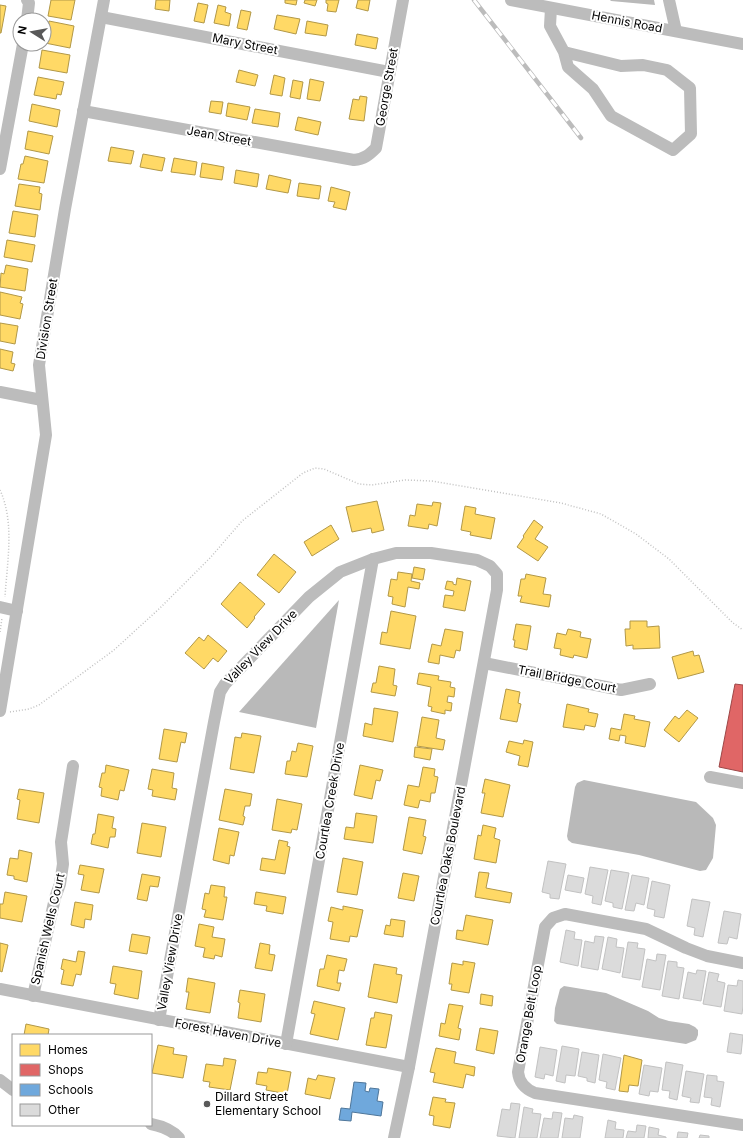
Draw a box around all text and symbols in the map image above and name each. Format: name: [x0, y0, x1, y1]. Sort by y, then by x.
street label: Hennis Road: [590, 7, 664, 36]
north arrow: [12, 12, 52, 52]
text: N: [15, 25, 30, 36]
street label: Mary Street: [211, 30, 279, 57]
street label: George Street: [372, 47, 401, 127]
street label: Jean Street: [186, 122, 252, 149]
street label: Division Street: [33, 277, 60, 361]
street label: Valley View Drive: [221, 606, 300, 687]
street label: Trail Bridge Court: [517, 662, 618, 695]
street label: Courtlea Creek Drive: [312, 741, 347, 861]
street label: Courtlea Oaks Boulevard: [427, 785, 468, 927]
street label: Spanish Wells Court: [27, 872, 68, 986]
street label: Valley View Drive: [154, 912, 185, 1011]
street label: Orange Belt Loop: [513, 964, 544, 1064]
street label: Forest Haven Drive: [174, 1015, 283, 1050]
legend: [12, 1034, 152, 1126]
text: Homes: [48, 1042, 88, 1057]
text: Shops: [48, 1062, 84, 1077]
text: Schools: [48, 1082, 93, 1097]
place label: Dillard Street Elementary School: [215, 1089, 321, 1118]
marker: Dillard Street Elementary School: [202, 1099, 212, 1109]
text: Other: [48, 1102, 80, 1117]

